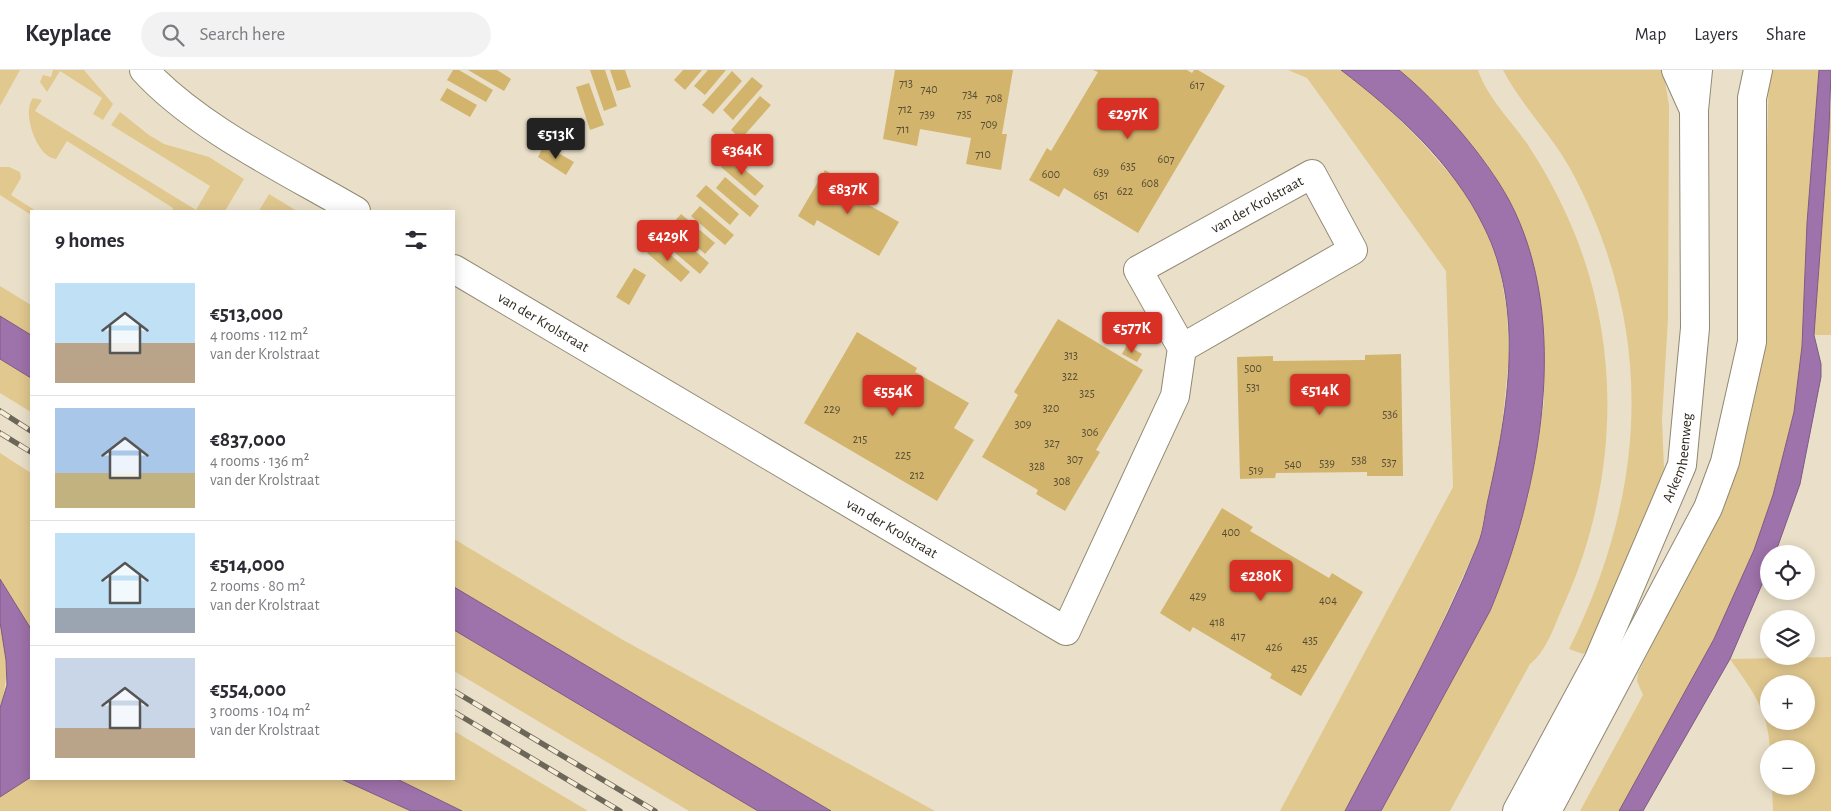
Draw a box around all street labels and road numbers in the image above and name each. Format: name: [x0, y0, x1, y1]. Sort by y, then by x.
street label: van der Krolstraat: [1208, 173, 1306, 236]
street label: van der Krolstraat: [495, 289, 592, 355]
street label: Arkemheenweg: [1659, 412, 1694, 504]
street label: van der Krolstraat: [844, 495, 940, 561]

